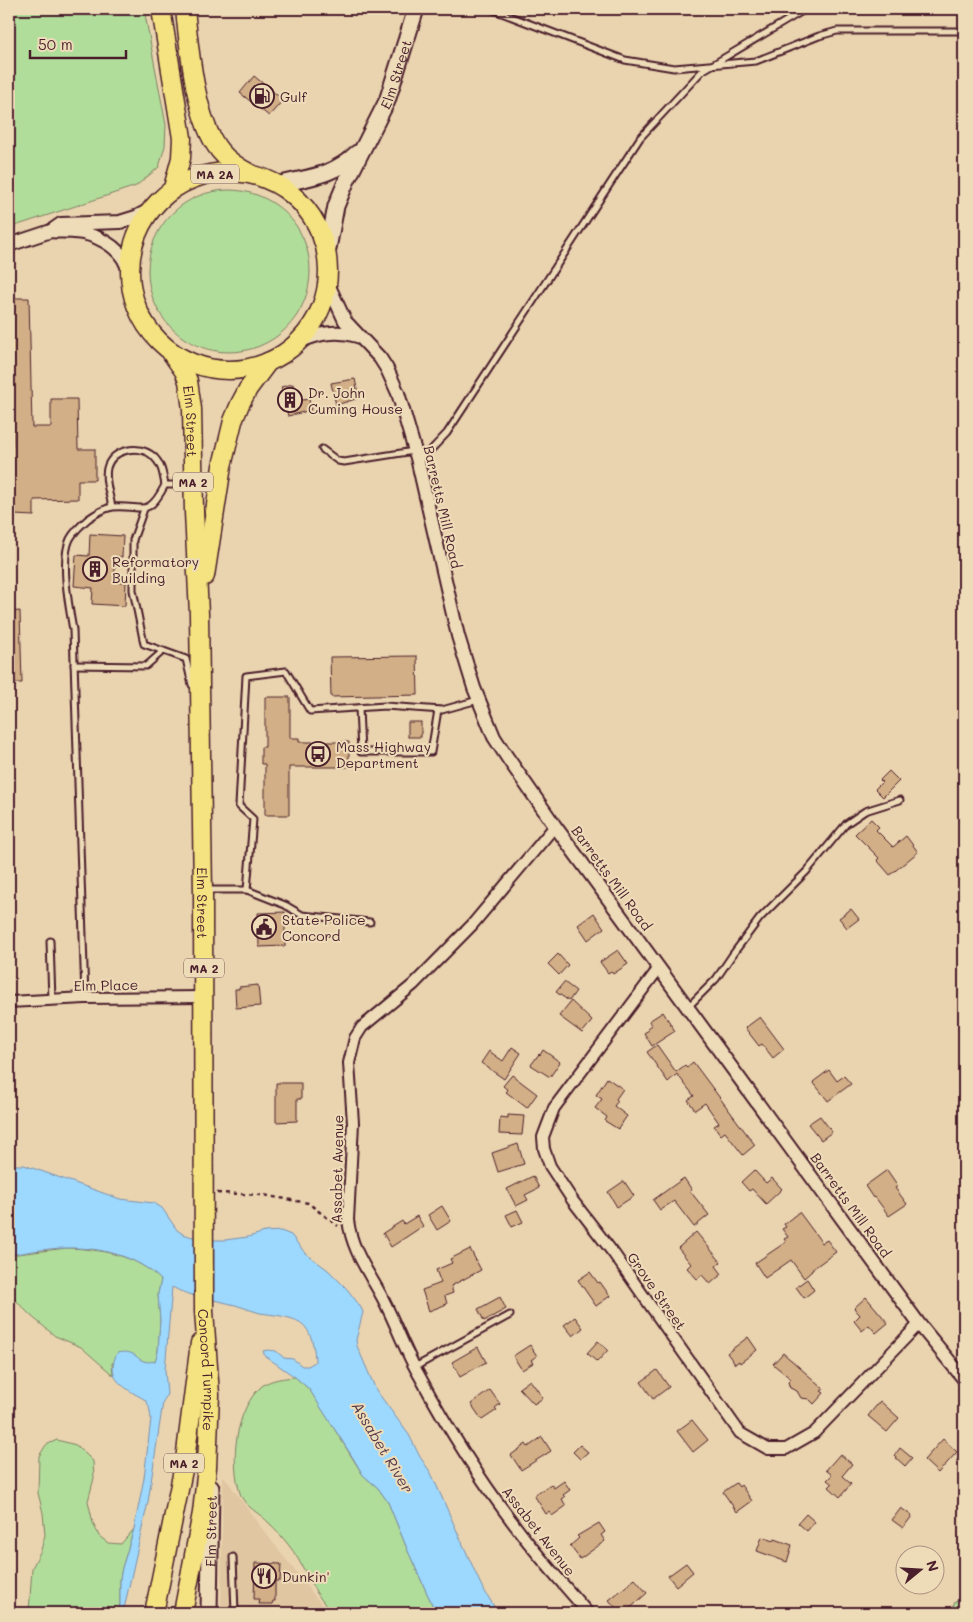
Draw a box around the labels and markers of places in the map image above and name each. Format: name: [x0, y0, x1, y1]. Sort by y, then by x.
fuel station icon: Gulf: [249, 83, 275, 109]
place label: Gulf: [280, 87, 308, 106]
place label: Dr. John Cuming House: [308, 383, 403, 418]
building icon: Dr. John Cuming House: [277, 387, 303, 413]
place label: Reformatory Building: [112, 552, 199, 587]
building icon: Reformatory Building: [82, 556, 108, 582]
place label: Mass Highway Department: [336, 737, 431, 772]
bus stop icon: Mass Highway Department: [305, 741, 331, 767]
place label: State Police Concord: [282, 910, 366, 945]
public building icon: State Police Concord: [251, 914, 277, 940]
restaurant icon: Dunkin': [251, 1563, 277, 1589]
place label: Dunkin': [282, 1567, 330, 1586]

